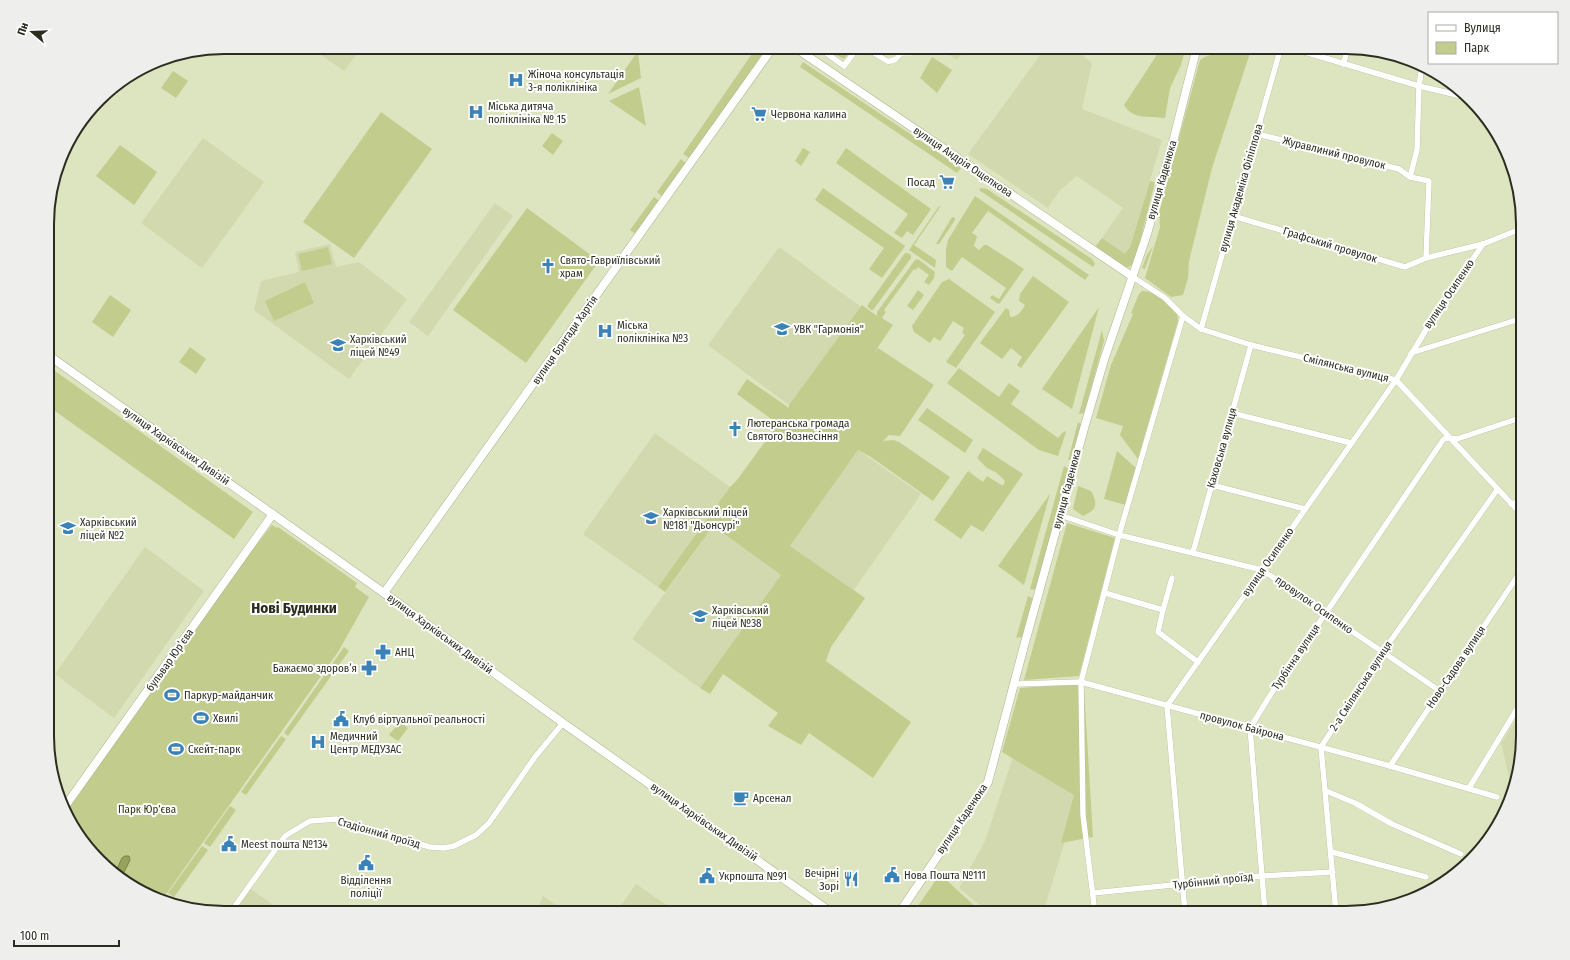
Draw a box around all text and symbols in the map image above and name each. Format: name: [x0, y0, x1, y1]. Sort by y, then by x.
north arrow: [12, 12, 52, 52]
legend: [1428, 12, 1558, 64]
text: Пн: [15, 21, 31, 37]
text: Вулиця: [1464, 21, 1501, 35]
text: Парк: [1464, 41, 1490, 55]
place label: Жіноча консультація 3-я поліклініка: [528, 68, 624, 94]
hospital icon: Жіноча консультація 3-я поліклініка: [507, 71, 525, 89]
place label: Міська дитяча поліклініка № 15: [488, 100, 566, 126]
hospital icon: Міська дитяча поліклініка № 15: [467, 103, 485, 121]
supermarket icon: Червона калина: [750, 105, 768, 123]
place label: Червона калина: [771, 108, 847, 121]
street label: вулиця Академіка Філіппова: [1216, 122, 1266, 254]
street label: вулиця Андрія Ощепкова: [911, 124, 1015, 200]
street label: Журавлиний провулок: [1281, 134, 1388, 172]
street label: вулиця Каденюка: [1144, 139, 1180, 221]
supermarket icon: Посад: [938, 173, 956, 191]
place label: Посад: [907, 176, 935, 189]
street label: Графський провулок: [1281, 224, 1379, 266]
place label: Свято-Гавриїлівський храм: [560, 254, 661, 280]
church icon: Свято-Гавриїлівський храм: [539, 257, 557, 275]
street label: вулиця Осипенко: [1421, 257, 1477, 331]
street label: вулиця Бригади Хартія: [529, 293, 601, 387]
place label: Міська поліклініка №3: [617, 319, 688, 345]
school or university icon: УВК "Гармонія": [773, 320, 791, 338]
hospital icon: Міська поліклініка №3: [596, 322, 614, 340]
place label: УВК "Гармонія": [793, 323, 864, 336]
place label: Харківський ліцей №49: [350, 333, 407, 359]
school or university icon: Харківський ліцей №49: [329, 336, 347, 354]
street label: Смілянська вулиця: [1302, 351, 1390, 385]
street label: вулиця Харківських Дивізій: [120, 404, 232, 488]
street label: Каховська вулиця: [1204, 406, 1240, 490]
place label: Лютеранська громада Святого Вознесіння: [747, 417, 849, 443]
church icon: Лютеранська громада Святого Вознесіння: [726, 420, 744, 438]
street label: вулиця Каденюка: [1050, 448, 1084, 530]
place label: Харківський ліцей №181 "Дьонсурі": [663, 506, 748, 532]
school or university icon: Харківський ліцей №181 "Дьонсурі": [642, 509, 660, 527]
place label: Харківський ліцей №2: [80, 516, 137, 542]
school or university icon: Харківський ліцей №2: [59, 519, 77, 537]
street label: вулиця Осипенко: [1239, 525, 1297, 599]
street label: провулок Осипенко: [1272, 573, 1356, 637]
street label: вулиця Харківських Дивізій: [385, 591, 496, 677]
district label: Нові Будинки: [251, 599, 337, 617]
place label: Харківський ліцей №38: [712, 604, 769, 630]
school or university icon: Харківський ліцей №38: [691, 607, 709, 625]
street label: Турбінна вулиця: [1269, 622, 1323, 692]
street label: Ново-Садова вулиця: [1424, 623, 1488, 711]
street label: бульвар Юрʼєва: [144, 626, 196, 694]
street label: 2-а Смілянська вулиця: [1327, 639, 1395, 733]
pharmacy icon: АНЦ: [374, 643, 392, 661]
place label: АНЦ: [395, 646, 414, 659]
pharmacy icon: Бажаємо здоровʼя: [360, 659, 378, 677]
place label: Бажаємо здоровʼя: [273, 662, 357, 675]
sports icon: Паркур-майданчик: [163, 686, 181, 704]
place label: Паркур-майданчик: [184, 689, 274, 702]
street label: провулок Байрона: [1198, 708, 1286, 744]
sports icon: Хвилі: [192, 709, 210, 727]
public building icon: Клуб віртуальної реальності: [332, 710, 350, 728]
place label: Хвилі: [213, 712, 238, 725]
place label: Клуб віртуальної реальності: [353, 713, 485, 726]
place label: Медичний Центр МЕДУЗАС: [330, 730, 402, 756]
hospital icon: Медичний Центр МЕДУЗАС: [309, 733, 327, 751]
sports icon: Скейт-парк: [167, 740, 185, 758]
place label: Скейт-парк: [188, 743, 241, 756]
street label: вулиця Харківських Дивізій: [648, 780, 760, 864]
street label: вулиця Каденюка: [934, 781, 990, 857]
cafe icon: Арсенал: [732, 789, 750, 807]
place label: Арсенал: [753, 792, 791, 805]
park label: Парк Юр’єва: [118, 803, 176, 816]
street label: Стадіонний проїзд: [336, 815, 422, 851]
public building icon: Meest пошта №134: [220, 835, 238, 853]
place label: Meest пошта №134: [241, 838, 328, 851]
public building icon: Відділення поліції: [357, 854, 375, 872]
public building icon: Нова Пошта №111: [883, 866, 901, 884]
public building icon: Укрпошта №91: [698, 867, 716, 885]
place label: Вечірні Зорі: [805, 867, 839, 893]
place label: Нова Пошта №111: [904, 869, 986, 882]
place label: Укрпошта №91: [718, 870, 787, 883]
restaurant icon: Вечірні Зорі: [842, 870, 860, 888]
street label: Турбінний проїзд: [1172, 870, 1254, 892]
place label: Відділення поліції: [340, 874, 392, 900]
scale bar: [14, 922, 119, 948]
text: 100 m: [20, 929, 49, 943]

